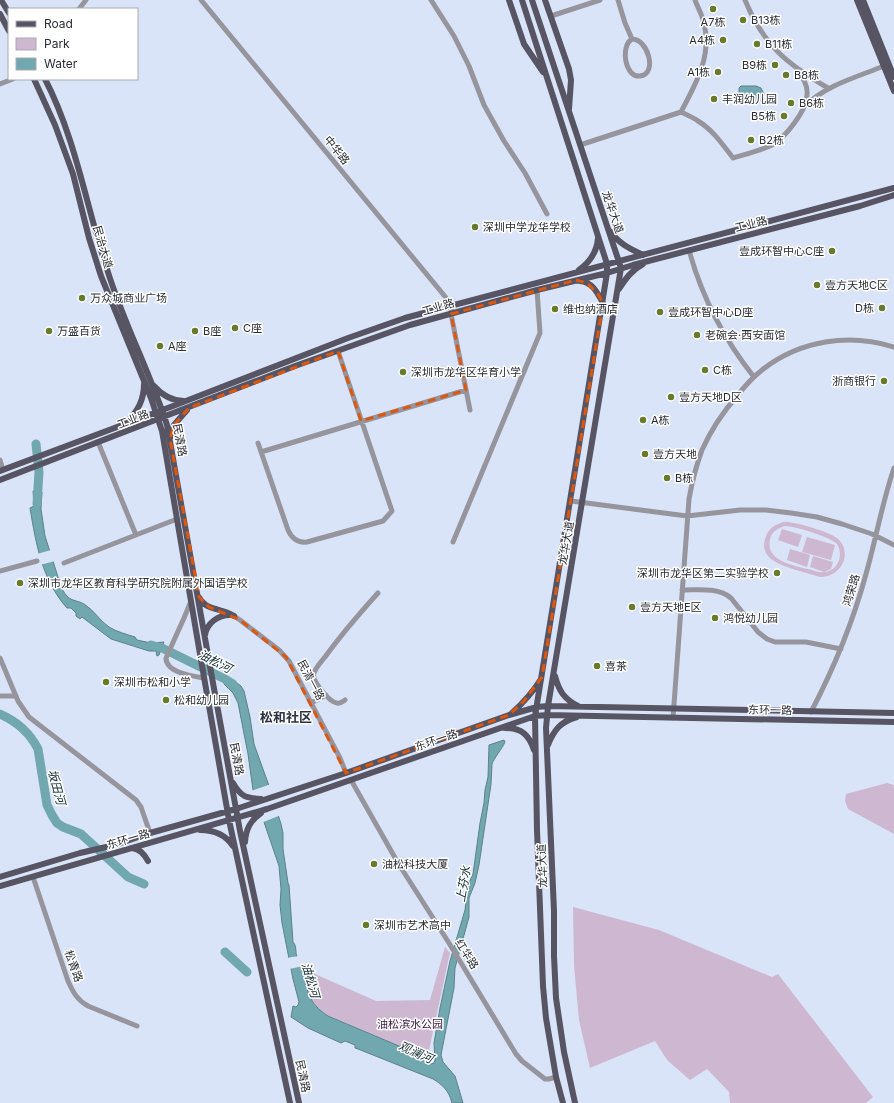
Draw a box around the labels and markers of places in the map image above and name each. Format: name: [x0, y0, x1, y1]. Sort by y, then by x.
marker: A7栋: [708, 4, 718, 14]
place label: B13栋: [751, 13, 780, 27]
place label: A7栋: [701, 15, 725, 29]
marker: B13栋: [738, 15, 748, 25]
place label: A4栋: [689, 33, 715, 47]
marker: A4栋: [718, 35, 728, 45]
place label: B11栋: [765, 37, 792, 51]
marker: B11栋: [752, 39, 762, 49]
place label: B9栋: [742, 58, 767, 72]
marker: B9栋: [770, 60, 780, 70]
place label: A1栋: [687, 65, 710, 79]
marker: A1栋: [713, 67, 723, 77]
place label: B8栋: [794, 68, 819, 82]
marker: B8栋: [781, 70, 791, 80]
place label: 丰润幼儿园: [722, 92, 777, 106]
marker: 丰润幼儿园: [709, 94, 719, 104]
place label: B6栋: [799, 96, 824, 110]
marker: B6栋: [786, 98, 796, 108]
place label: B5栋: [751, 109, 776, 123]
marker: B5栋: [779, 111, 789, 121]
place label: B2栋: [759, 133, 784, 147]
marker: B2栋: [746, 135, 756, 145]
place label: 深圳中学龙华学校: [483, 220, 571, 234]
marker: 深圳中学龙华学校: [470, 222, 480, 232]
place label: 壹成环智中心C座: [739, 244, 824, 258]
marker: 壹成环智中心C座: [827, 246, 837, 256]
place label: 壹方天地C区: [825, 278, 888, 292]
marker: 壹方天地C区: [812, 280, 822, 290]
place label: 万众城商业广场: [90, 291, 167, 305]
marker: 万众城商业广场: [77, 293, 87, 303]
place label: D栋: [855, 301, 874, 315]
place label: 维也纳酒店: [563, 302, 618, 316]
marker: D栋: [877, 303, 887, 313]
marker: 维也纳酒店: [550, 304, 560, 314]
place label: 壹成环智中心D座: [668, 305, 753, 319]
marker: 壹成环智中心D座: [655, 307, 665, 317]
place label: C座: [243, 321, 262, 335]
marker: C座: [230, 323, 240, 333]
place label: 万盛百货: [57, 324, 101, 338]
place label: B座: [203, 324, 221, 338]
marker: 万盛百货: [44, 326, 54, 336]
marker: B座: [190, 326, 200, 336]
place label: 老碗会·西安面馆: [705, 328, 785, 342]
marker: 老碗会·西安面馆: [692, 330, 702, 340]
place label: A座: [168, 339, 187, 353]
marker: A座: [155, 341, 165, 351]
place label: C栋: [713, 363, 732, 377]
place label: 深圳市龙华区华育小学: [411, 365, 521, 379]
marker: C栋: [700, 365, 710, 375]
marker: 深圳市龙华区华育小学: [398, 367, 408, 377]
place label: 浙商银行: [832, 374, 876, 388]
marker: 浙商银行: [879, 376, 889, 386]
place label: 壹方天地D区: [679, 390, 742, 404]
marker: 壹方天地D区: [666, 392, 676, 402]
place label: A栋: [651, 413, 670, 427]
marker: A栋: [638, 415, 648, 425]
place label: 壹方天地: [653, 447, 697, 461]
marker: 壹方天地: [640, 449, 650, 459]
place label: B栋: [675, 471, 693, 485]
marker: B栋: [662, 473, 672, 483]
place label: 深圳市龙华区第二实验学校: [637, 566, 769, 580]
marker: 深圳市龙华区第二实验学校: [772, 568, 782, 578]
place label: 深圳市龙华区教育科学研究院附属外国语学校: [28, 576, 248, 590]
marker: 深圳市龙华区教育科学研究院附属外国语学校: [15, 578, 25, 588]
place label: 壹方天地E区: [640, 600, 702, 614]
marker: 壹方天地E区: [627, 602, 637, 612]
place label: 鸿悦幼儿园: [723, 611, 778, 625]
marker: 鸿悦幼儿园: [710, 613, 720, 623]
place label: 喜茶: [605, 659, 627, 673]
marker: 喜茶: [592, 661, 602, 671]
place label: 深圳市松和小学: [114, 675, 191, 689]
marker: 深圳市松和小学: [101, 677, 111, 687]
place label: 松和幼儿园: [174, 693, 229, 707]
marker: 松和幼儿园: [161, 695, 171, 705]
place label: 油松科技大厦: [382, 857, 448, 871]
marker: 油松科技大厦: [369, 859, 379, 869]
place label: 深圳市艺术高中: [374, 918, 451, 932]
marker: 深圳市艺术高中: [361, 920, 371, 930]

